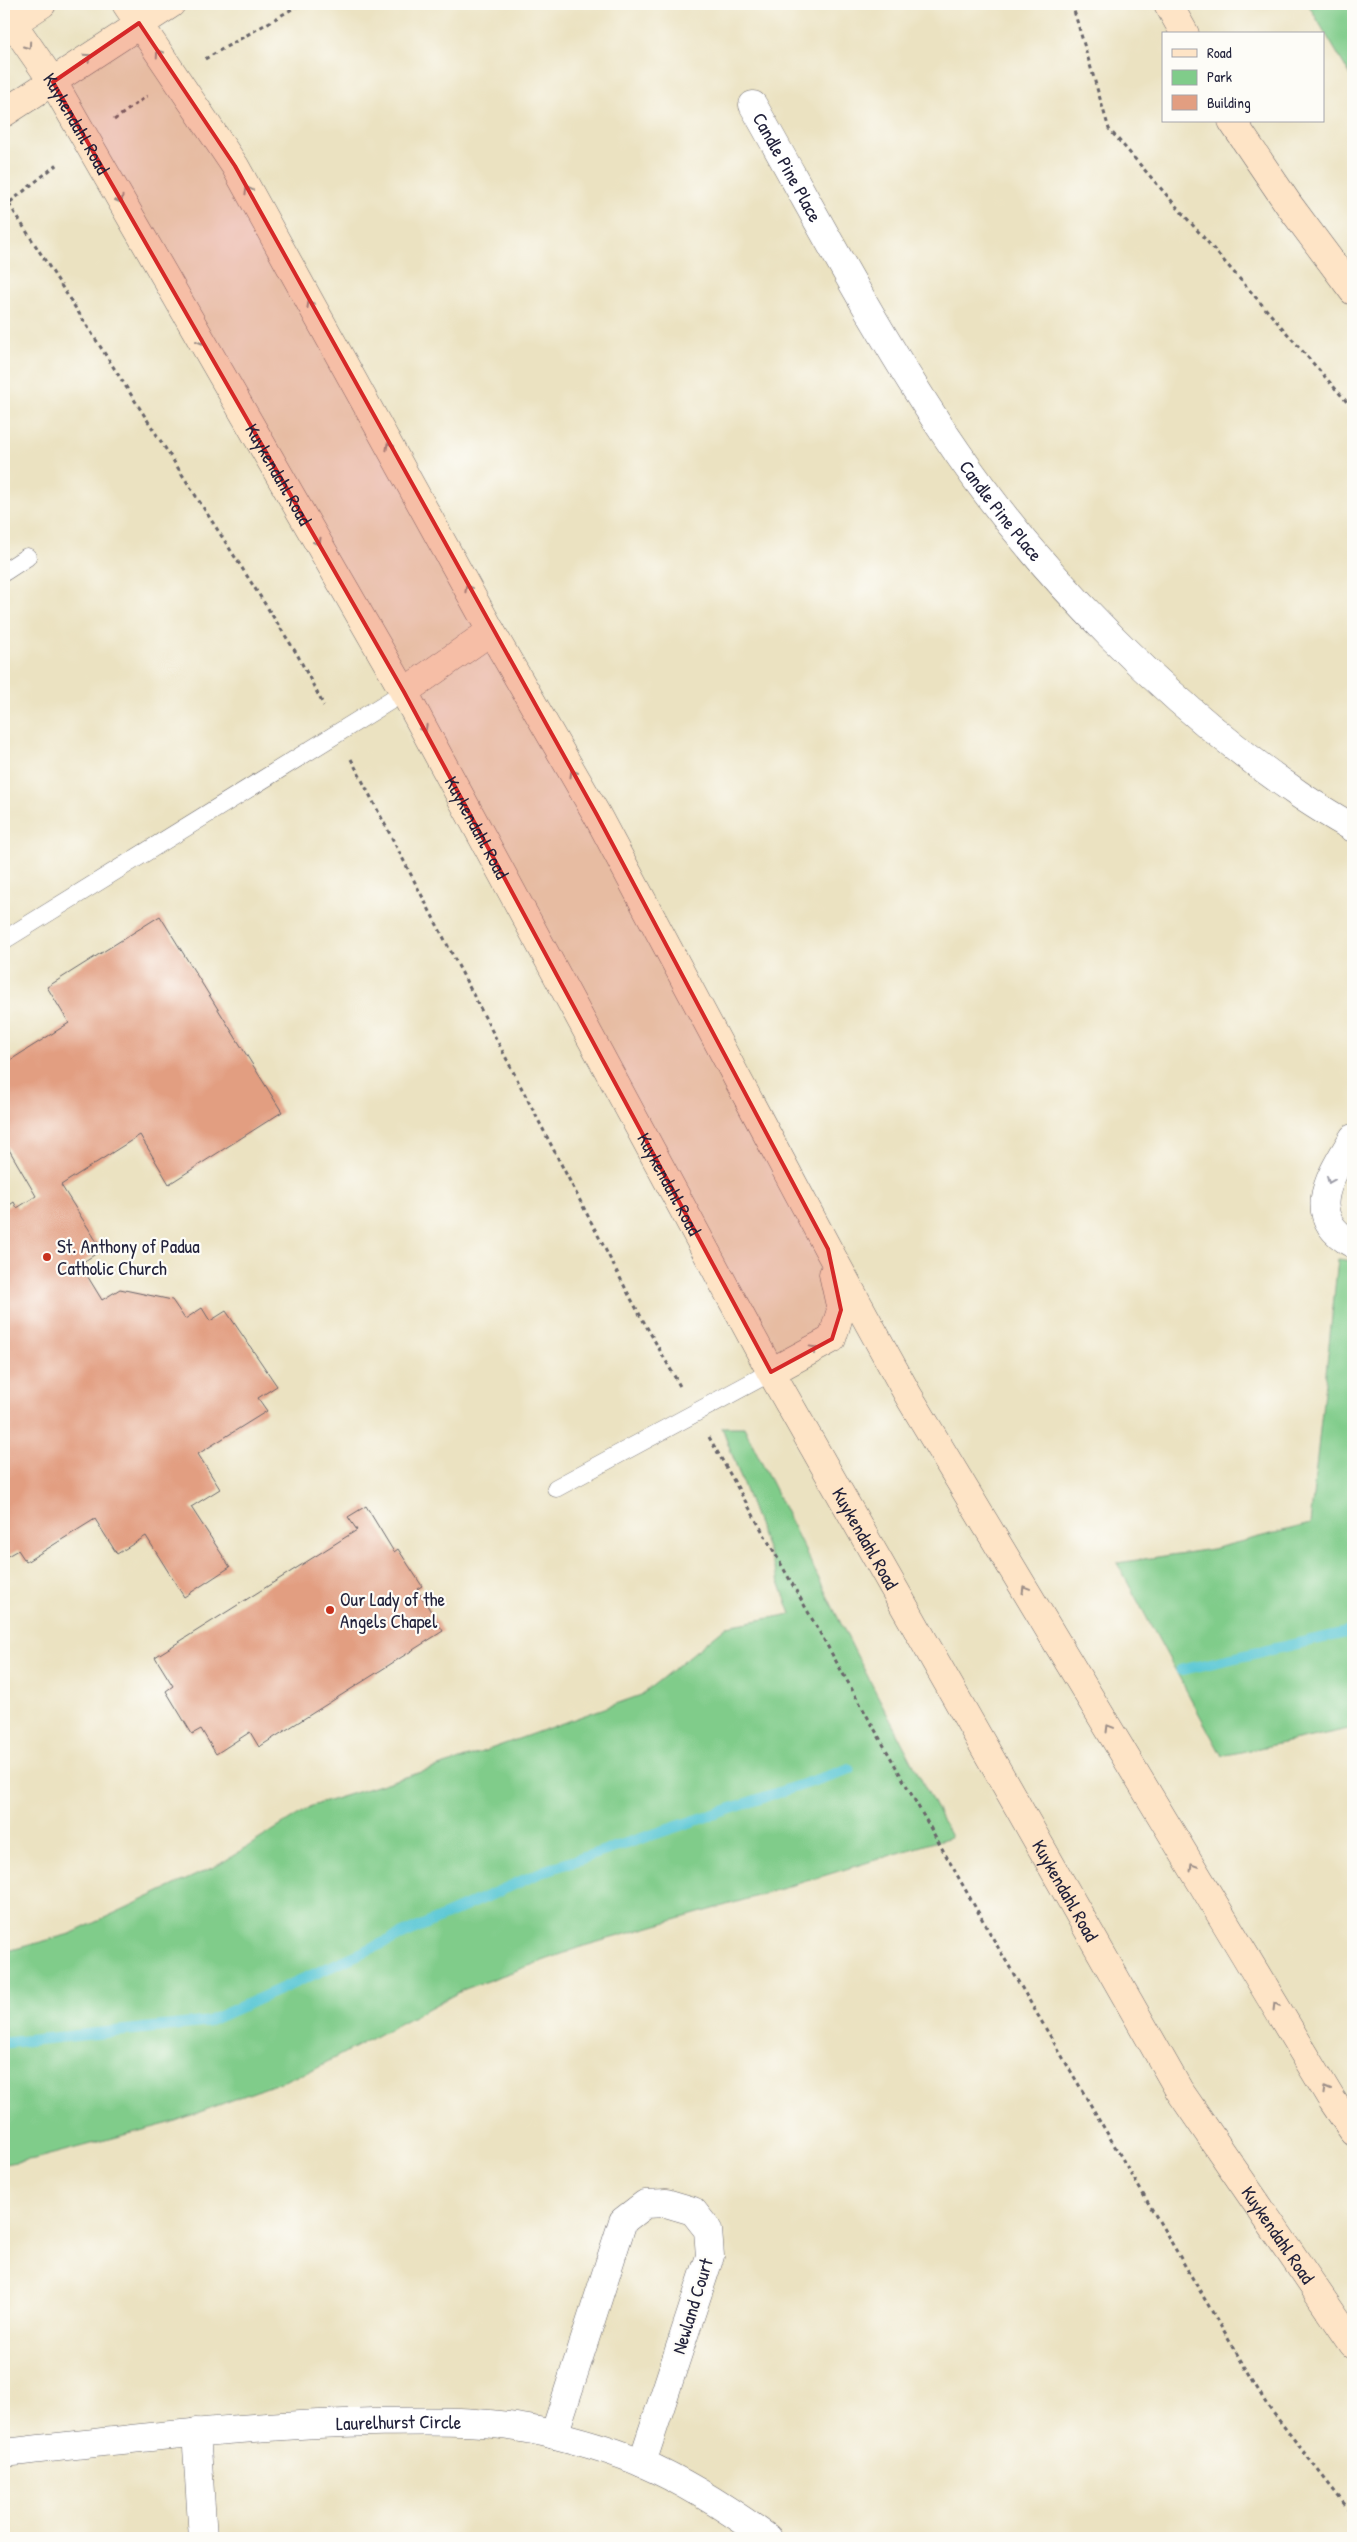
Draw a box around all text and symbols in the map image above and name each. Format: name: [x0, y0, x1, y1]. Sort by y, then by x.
legend: [1162, 32, 1324, 122]
one-way arrow: [22, 40, 31, 50]
text: Road: [1207, 42, 1232, 63]
one-way arrow: [156, 50, 166, 59]
one-way arrow: [83, 54, 92, 64]
text: Park: [1207, 66, 1232, 87]
street label: Kuykendahl Road: [37, 67, 117, 179]
text: Building: [1207, 92, 1251, 113]
street label: Candle Pine Place: [747, 108, 829, 227]
one-way arrow: [244, 186, 254, 195]
one-way arrow: [114, 195, 124, 204]
one-way arrow: [307, 300, 317, 309]
one-way arrow: [195, 335, 205, 344]
street label: Kuykendahl Road: [239, 419, 319, 530]
one-way arrow: [385, 442, 395, 451]
street label: Candle Pine Place: [954, 455, 1049, 567]
one-way arrow: [311, 537, 321, 546]
one-way arrow: [464, 584, 474, 593]
one-way arrow: [418, 724, 428, 733]
one-way arrow: [569, 769, 579, 778]
street label: Kuykendahl Road: [439, 772, 516, 884]
street label: Kuykendahl Road: [631, 1128, 708, 1240]
one-way arrow: [1325, 1175, 1336, 1184]
place label: St. Anthony of Padua Catholic Church: [57, 1233, 200, 1281]
marker: St. Anthony of Padua Catholic Church: [41, 1251, 53, 1263]
one-way arrow: [809, 1345, 818, 1355]
street label: Kuykendahl Road: [826, 1483, 905, 1594]
one-way arrow: [1022, 1585, 1031, 1594]
place label: Our Lady of the Angels Chapel: [340, 1586, 446, 1634]
marker: Our Lady of the Angels Chapel: [324, 1604, 336, 1616]
one-way arrow: [1105, 1724, 1115, 1733]
street label: Kuykendahl Road: [1026, 1835, 1105, 1946]
one-way arrow: [1189, 1864, 1199, 1873]
one-way arrow: [1273, 2003, 1283, 2012]
one-way arrow: [1322, 2087, 1332, 2096]
street label: Kuykendahl Road: [1235, 2181, 1321, 2289]
street label: Newland Court: [665, 2254, 719, 2357]
street label: Laurelhurst Circle: [335, 2408, 462, 2436]

